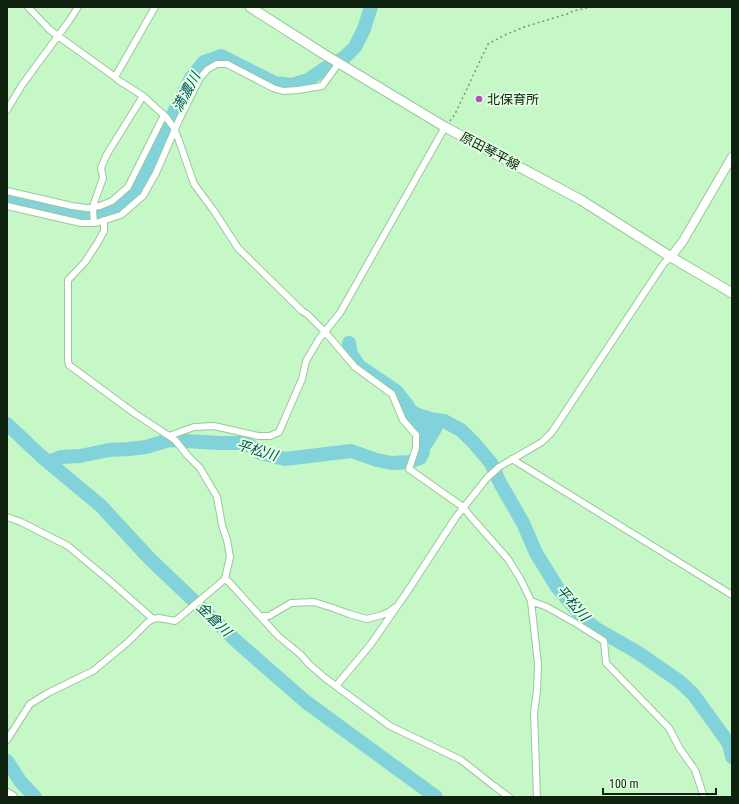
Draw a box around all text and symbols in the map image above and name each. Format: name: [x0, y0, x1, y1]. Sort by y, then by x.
water label: 満濃川: [169, 68, 204, 114]
place label: 北保育所: [487, 92, 539, 107]
marker: 北保育所: [474, 94, 484, 104]
street label: 原田琴平線: [458, 129, 522, 173]
water label: 平松川: [235, 436, 281, 464]
water label: 平松川: [553, 582, 594, 626]
water label: 金倉川: [193, 599, 236, 641]
scale bar: [603, 770, 716, 796]
text: 100 m: [609, 777, 639, 791]

